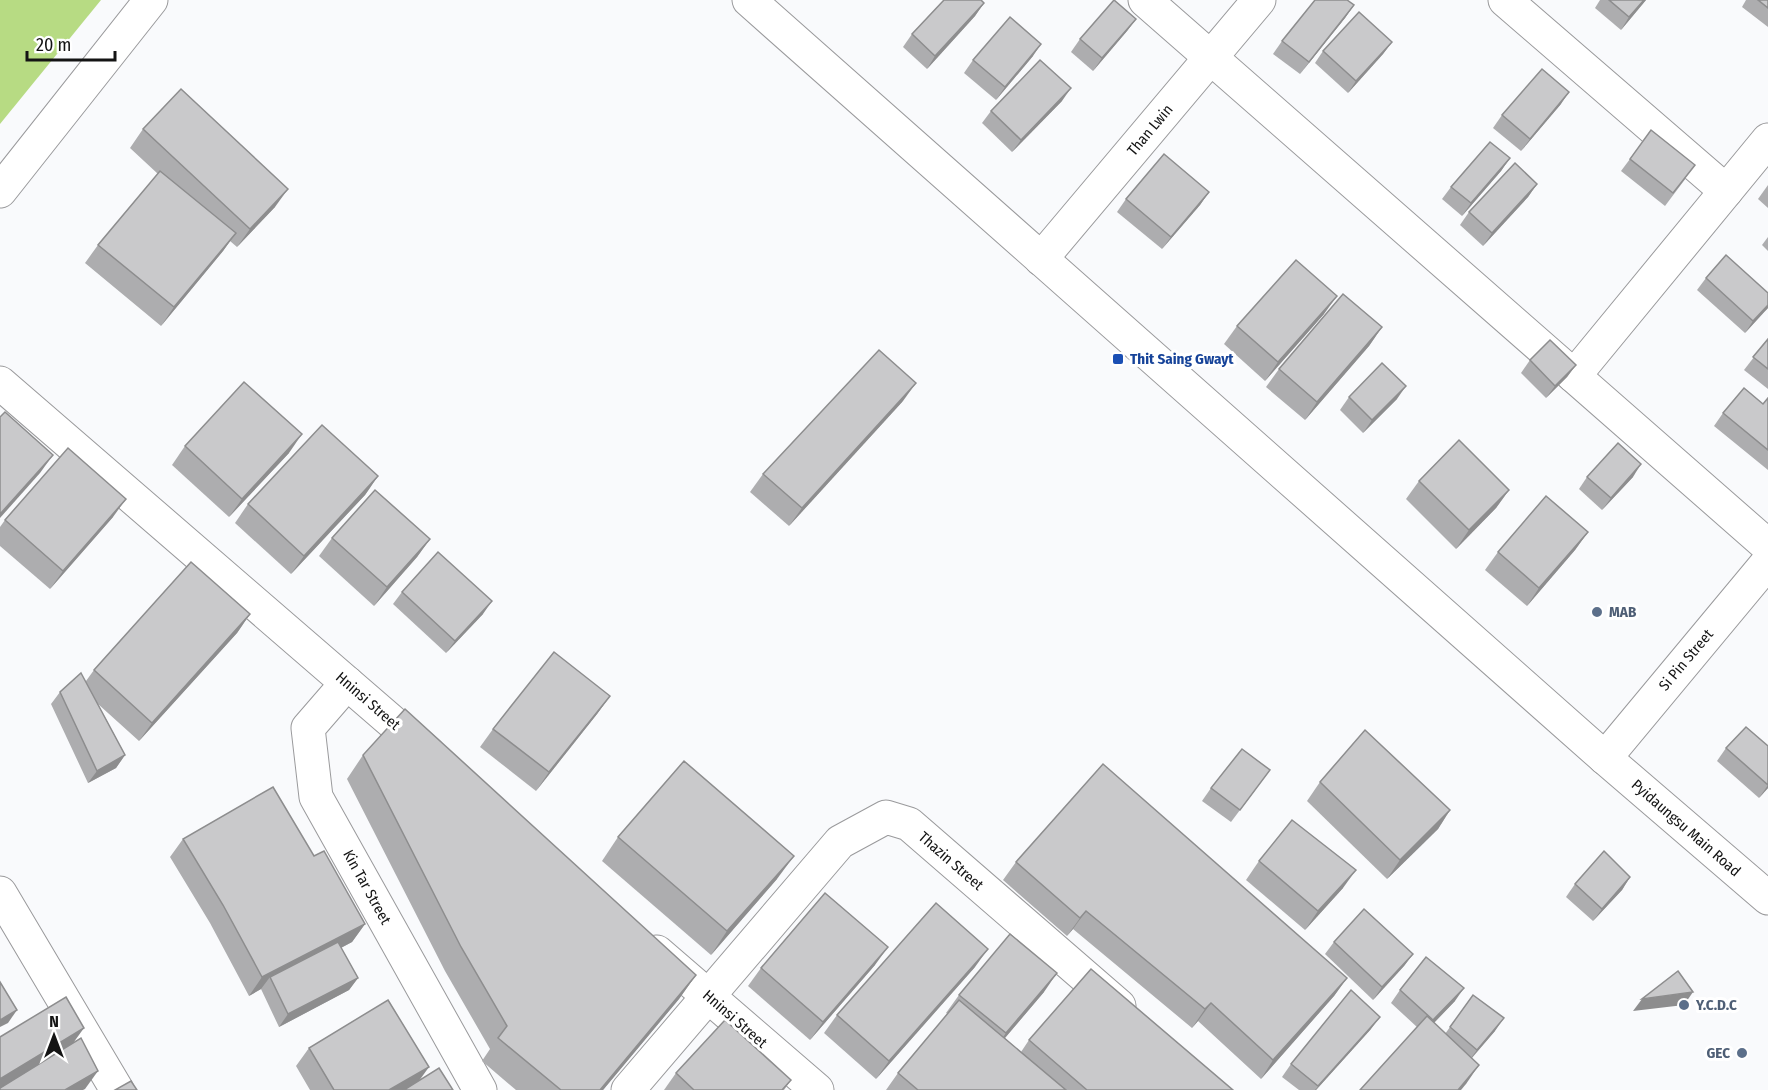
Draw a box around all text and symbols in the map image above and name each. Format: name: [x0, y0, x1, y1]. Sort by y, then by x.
scale bar: [27, 24, 116, 62]
text: 20 m: [36, 34, 71, 56]
street label: Than Lwin: [1123, 101, 1177, 159]
place label: Thit Saing Gwayt: [1130, 350, 1234, 368]
marker: Thit Saing Gwayt: [1111, 352, 1125, 366]
place label: MAB: [1609, 603, 1637, 621]
marker: MAB: [1590, 605, 1604, 619]
street label: Si Pin Street: [1655, 626, 1717, 694]
street label: Hninsi Street: [332, 668, 404, 734]
street label: Pyidaungsu Main Road: [1628, 776, 1744, 880]
street label: Thazin Street: [915, 828, 987, 894]
street label: Kin Tar Street: [339, 847, 395, 927]
street label: Hninsi Street: [699, 986, 771, 1052]
place label: Y.C.D.C: [1695, 996, 1737, 1014]
marker: Y.C.D.C: [1677, 998, 1691, 1012]
north arrow: [24, 1006, 84, 1066]
text: N: [49, 1012, 59, 1031]
place label: GEC: [1706, 1044, 1730, 1062]
marker: GEC: [1735, 1046, 1749, 1060]

